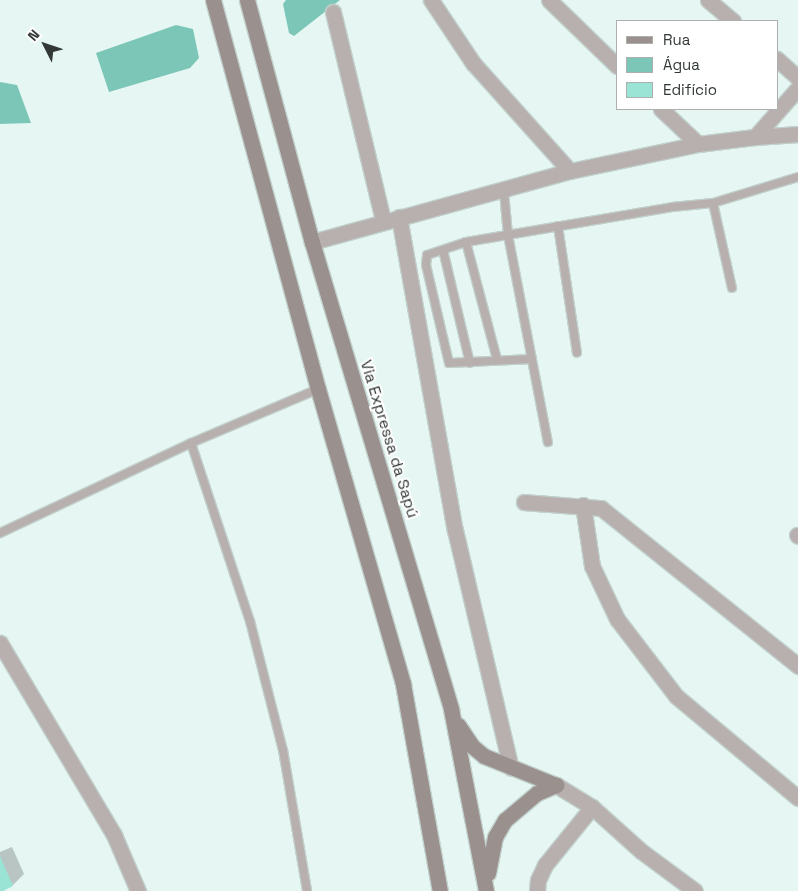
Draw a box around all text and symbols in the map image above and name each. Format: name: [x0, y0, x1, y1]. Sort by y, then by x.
north arrow: [20, 20, 70, 70]
legend: [616, 20, 778, 110]
text: N: [24, 26, 44, 45]
text: Rua: [663, 30, 690, 49]
text: Água: [663, 55, 700, 74]
text: Edifício: [663, 80, 717, 99]
street label: Via Expressa da Sapú: [356, 358, 422, 520]

